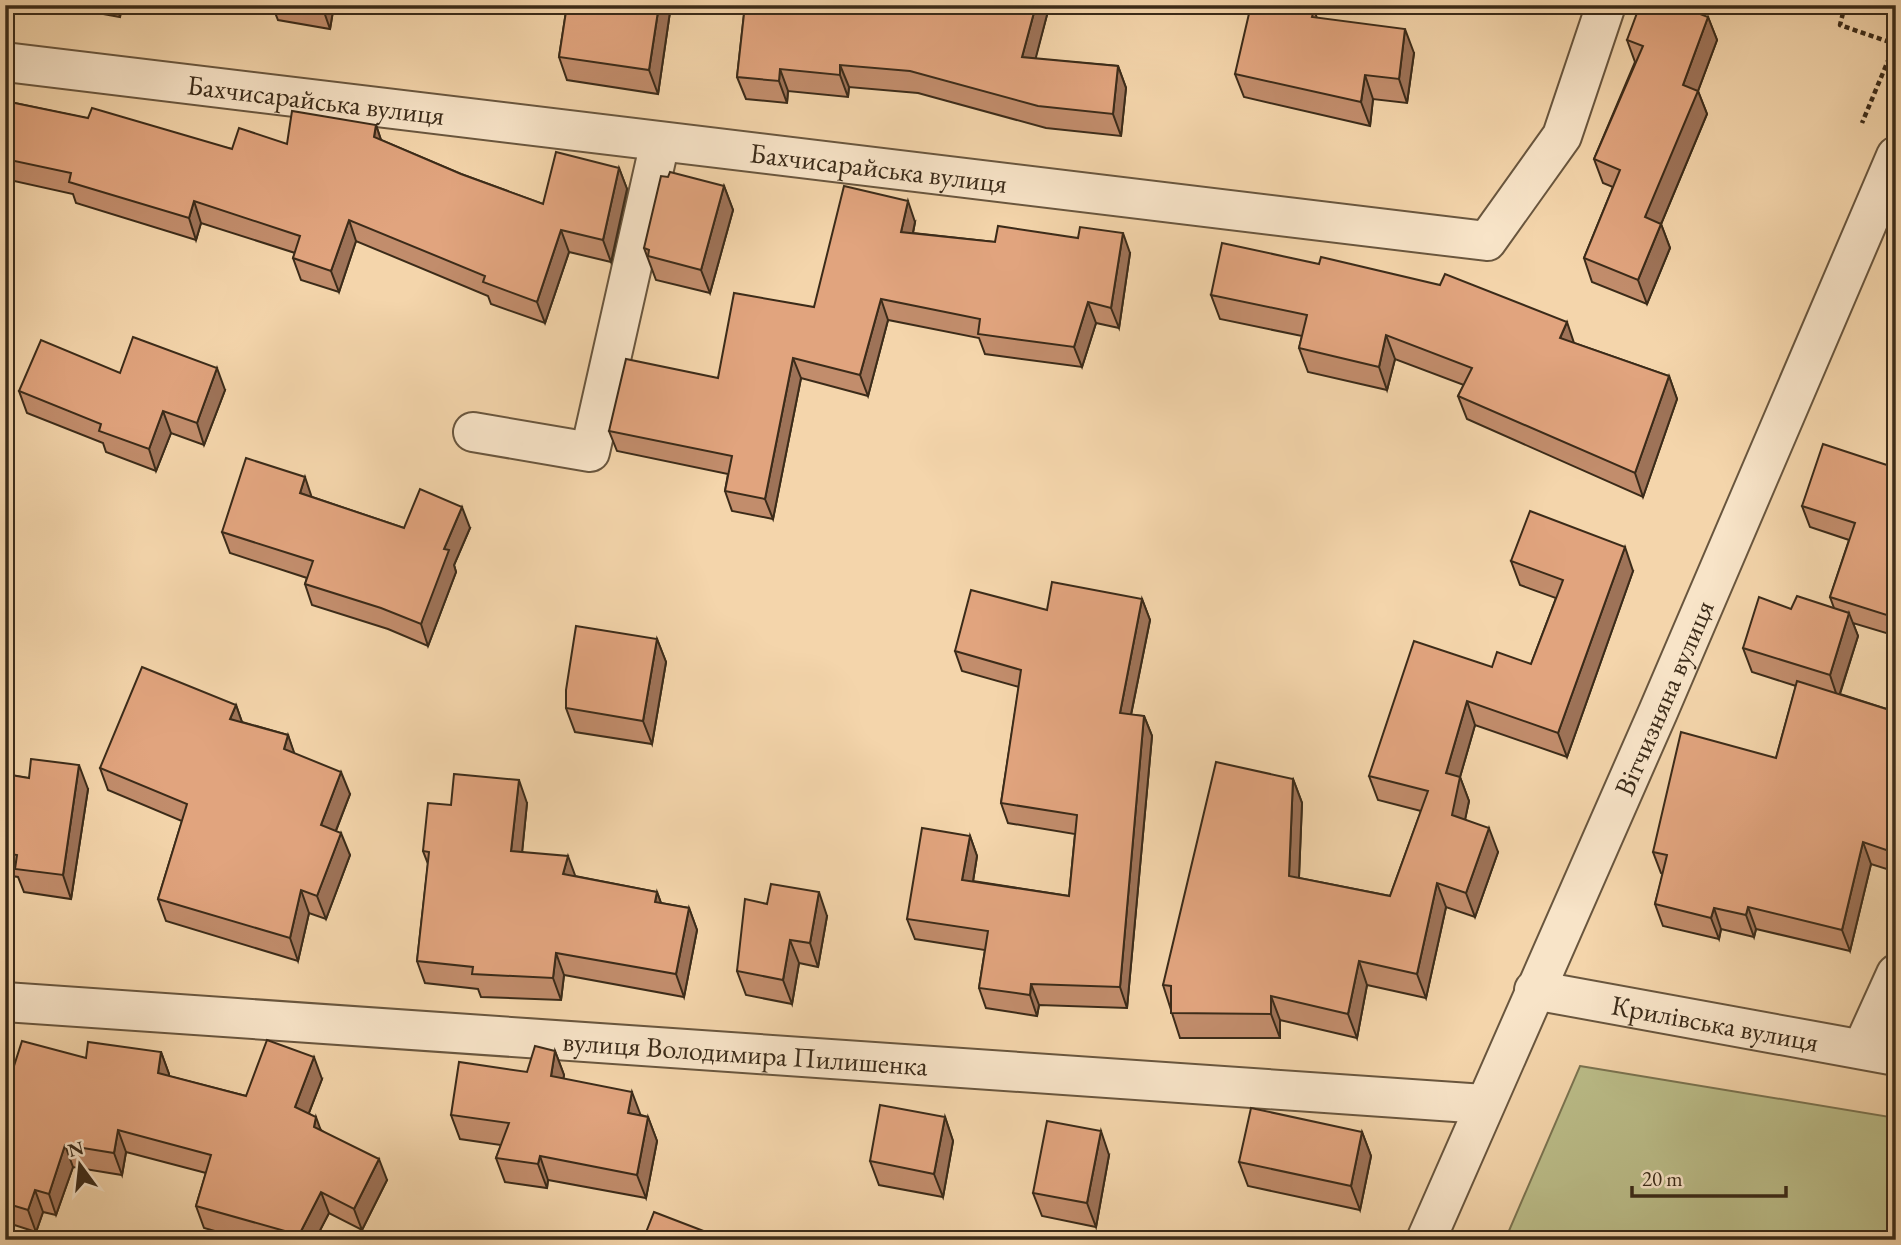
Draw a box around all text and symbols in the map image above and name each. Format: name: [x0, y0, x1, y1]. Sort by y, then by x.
street label: Бахчисарайська вулиця: [185, 66, 446, 133]
street label: Бахчисарайська вулиця: [748, 134, 1009, 201]
street label: Вітчизняна вулиця: [1606, 595, 1722, 801]
street label: Крилівська вулиця: [1609, 986, 1822, 1060]
street label: вулиця Володимира Пилишенка: [561, 1023, 930, 1084]
north arrow: [46, 1130, 116, 1200]
text: N: [65, 1135, 87, 1163]
scale bar: [1632, 1154, 1786, 1198]
text: 20 m: [1642, 1165, 1683, 1192]

